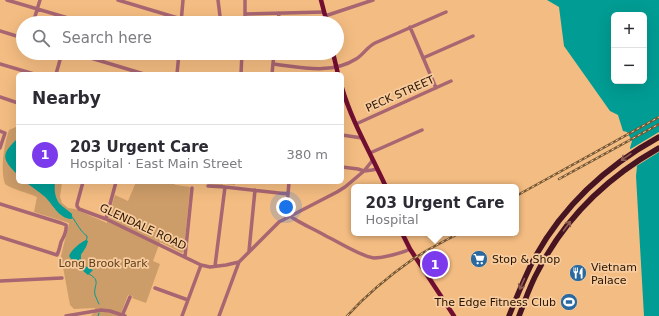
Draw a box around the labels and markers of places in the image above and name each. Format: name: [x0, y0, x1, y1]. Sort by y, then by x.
pin: 1: [422, 249, 448, 279]
supermarket icon: Stop & Shop: [469, 249, 489, 269]
place label: Stop & Shop: [492, 253, 560, 266]
place label: Vietnam Palace: [591, 261, 637, 287]
restaurant icon: Vietnam Palace: [568, 263, 588, 283]
sports icon: The Edge Fitness Club: [559, 292, 579, 312]
place label: The Edge Fitness Club: [434, 296, 556, 309]

